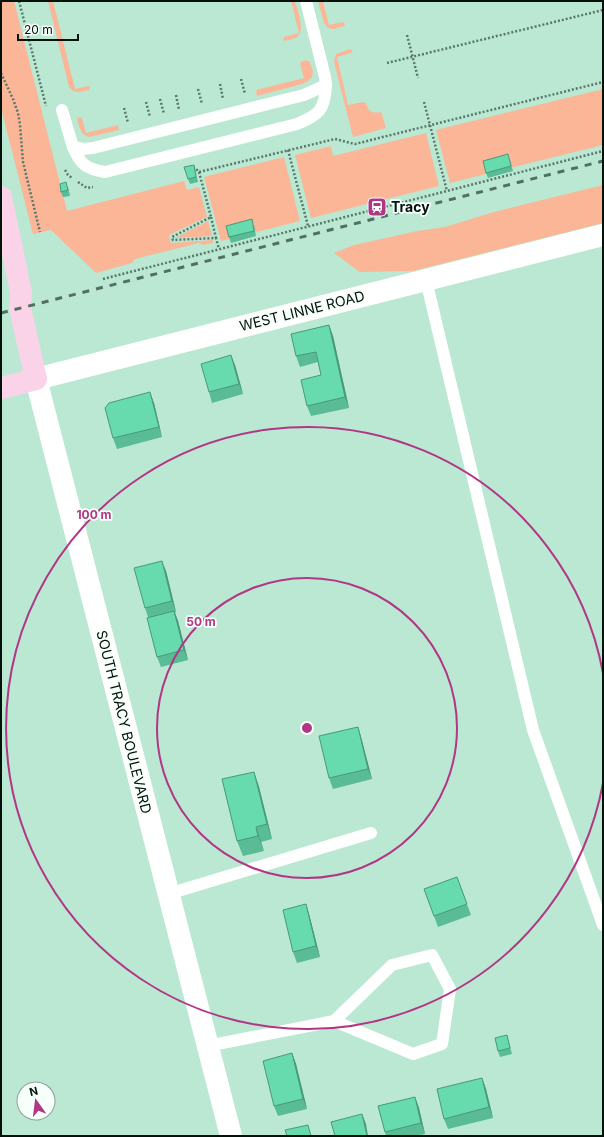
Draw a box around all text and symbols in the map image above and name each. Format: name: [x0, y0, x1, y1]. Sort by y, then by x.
scale bar: [18, 16, 78, 42]
text: 20 m: [24, 22, 53, 37]
station icon: Tracy: [366, 196, 388, 218]
place label: Tracy: [391, 198, 430, 215]
street label: WEST LINNE ROAD: [238, 287, 366, 334]
text: 100 m: [76, 507, 112, 522]
text: 50 m: [186, 614, 216, 629]
street label: SOUTH TRACY BOULEVARD: [93, 628, 156, 815]
centre of rings: [300, 721, 314, 735]
north arrow: [16, 1081, 56, 1121]
text: N: [28, 1083, 39, 1099]

